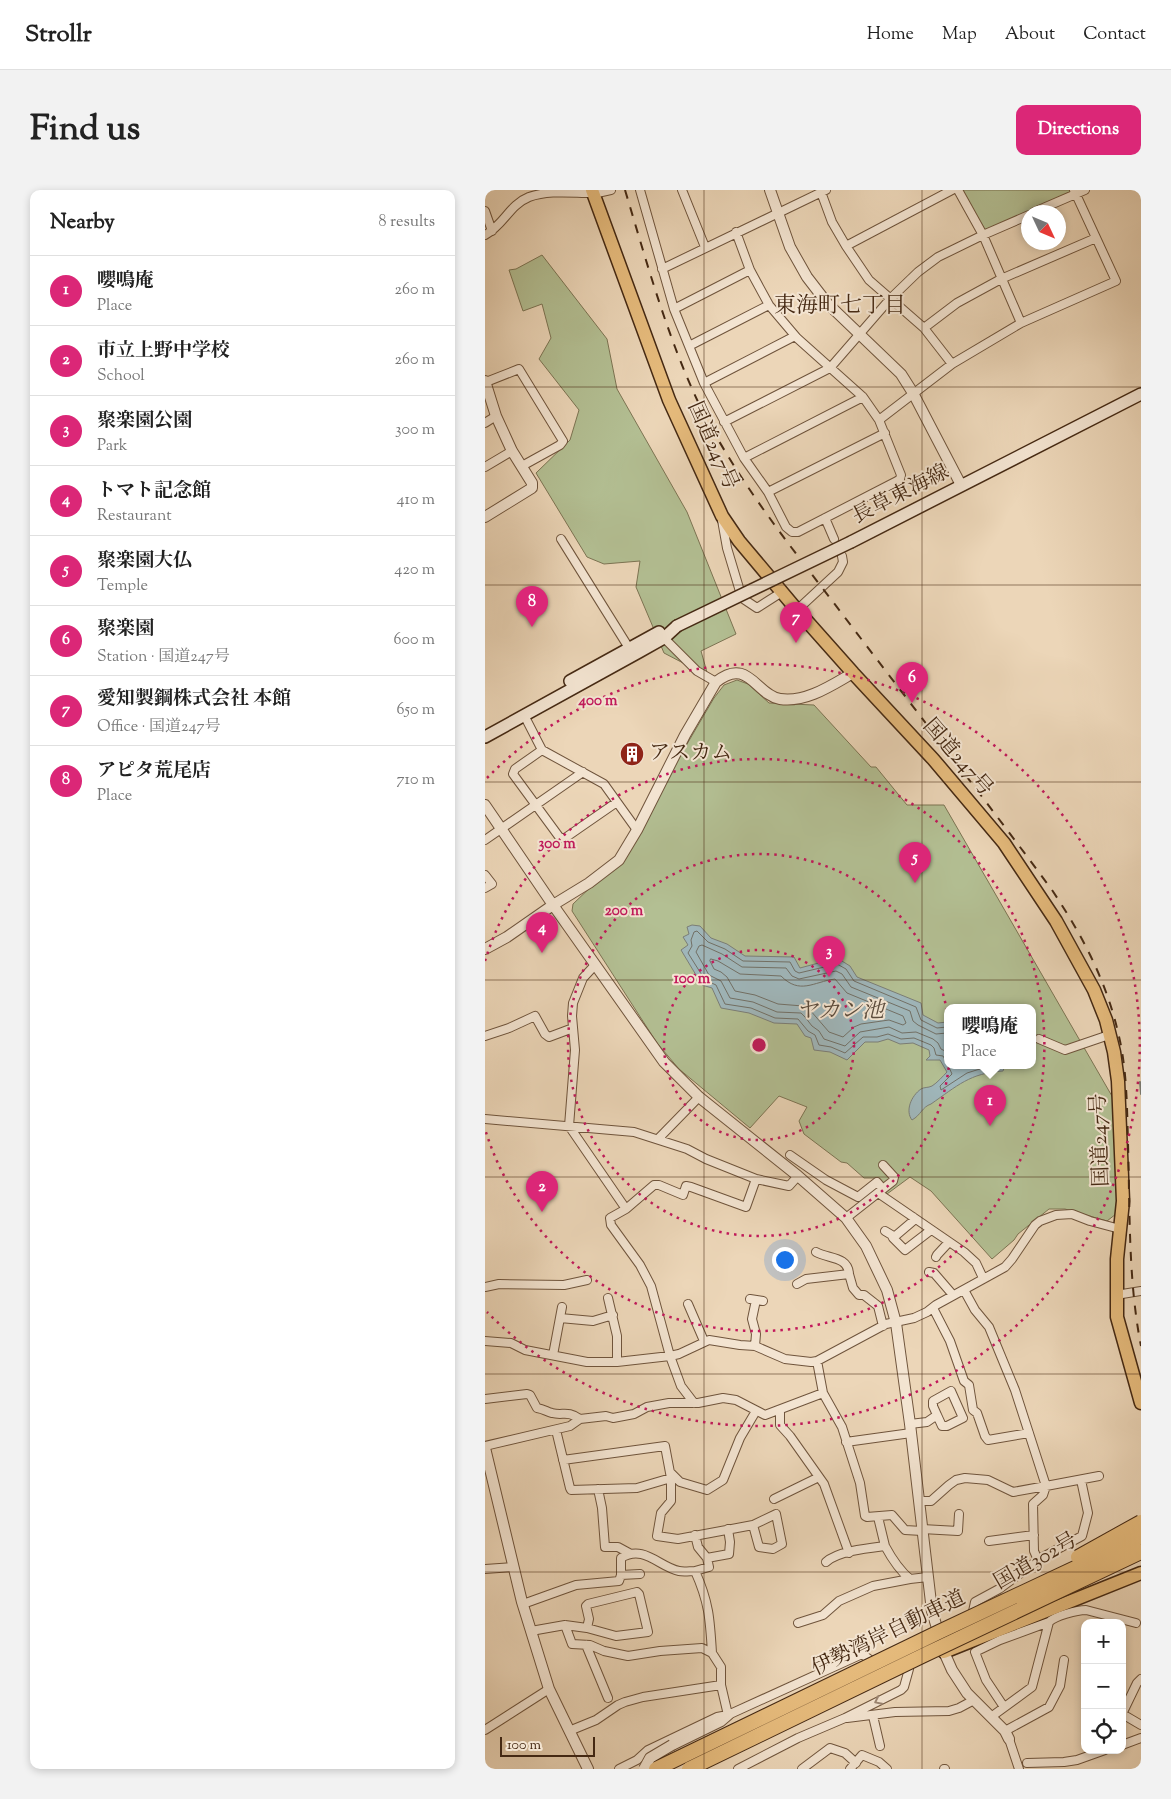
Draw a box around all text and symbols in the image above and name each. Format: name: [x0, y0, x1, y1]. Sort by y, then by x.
text: Strollr: [25, 18, 92, 52]
text: Home: [867, 22, 914, 48]
text: Map: [942, 22, 977, 48]
text: About: [1005, 22, 1055, 48]
text: Contact: [1083, 22, 1146, 48]
text: Find us: [30, 105, 140, 156]
button: Directions: [1016, 105, 1141, 155]
north arrow: [1021, 205, 1066, 250]
text: Nearby: [50, 208, 115, 238]
text: 8 results: [379, 211, 435, 234]
text: 嚶鳴庵: [97, 268, 154, 295]
text: 1: [63, 279, 69, 302]
text: 260 m: [394, 279, 435, 302]
district label: 東海町七丁目: [774, 291, 906, 323]
text: Place: [97, 295, 132, 318]
text: 市立上野中学校: [97, 338, 230, 365]
text: 2: [62, 349, 70, 372]
text: 260 m: [394, 349, 435, 372]
text: School: [97, 365, 145, 388]
street label: 国道247号: [679, 397, 745, 495]
text: 聚楽園公園: [97, 408, 192, 435]
text: 3: [63, 419, 69, 442]
text: 300 m: [395, 419, 435, 442]
text: Park: [97, 435, 128, 458]
street label: 長草東海線: [847, 458, 955, 532]
text: トマト記念館: [97, 478, 211, 505]
text: 4: [62, 489, 70, 512]
text: 410 m: [397, 489, 435, 512]
text: Restaurant: [97, 505, 172, 528]
text: 聚楽園大仏: [97, 548, 192, 575]
text: 5: [63, 559, 69, 582]
text: 420 m: [394, 559, 435, 582]
text: Temple: [97, 575, 148, 598]
pin: 8: [516, 586, 548, 627]
pin: 7: [780, 602, 812, 643]
text: 聚楽園: [97, 616, 154, 643]
text: 6: [62, 629, 70, 652]
text: 600 m: [393, 629, 435, 652]
text: Station · 国道247号: [97, 646, 230, 669]
pin: 6: [896, 662, 928, 703]
text: 愛知製鋼株式会社 本館: [97, 686, 291, 713]
text: 400 m: [578, 691, 618, 712]
text: 7: [62, 699, 70, 722]
text: 650 m: [396, 699, 435, 722]
street label: 国道247号: [915, 713, 999, 803]
text: Office · 国道247号: [97, 716, 221, 739]
place label: アスカム: [649, 739, 732, 769]
building icon: アスカム: [619, 741, 645, 767]
text: アピタ荒尾店: [97, 758, 211, 785]
text: 8: [62, 769, 70, 792]
text: 710 m: [397, 769, 435, 792]
text: Place: [97, 785, 132, 808]
text: 300 m: [538, 834, 576, 855]
pin: 5: [899, 842, 931, 883]
text: 200 m: [605, 901, 644, 922]
pin: 4: [526, 912, 558, 953]
pin: 3: [813, 936, 845, 977]
text: 100 m: [674, 969, 711, 990]
water label: ヤカン池: [796, 996, 887, 1028]
popup: [944, 1004, 1036, 1069]
text: 嚶鳴庵: [961, 1014, 1019, 1041]
centre of rings: [750, 1036, 768, 1054]
text: Place: [961, 1041, 997, 1064]
pin: 1: [974, 1085, 1006, 1126]
street label: 国道247号: [1084, 1093, 1118, 1187]
pin: 2: [526, 1171, 558, 1212]
your location: [772, 1247, 798, 1273]
street label: 国道302号: [989, 1526, 1083, 1598]
street label: 伊勢湾岸自動車道: [807, 1584, 971, 1684]
map controls: [1081, 1619, 1126, 1754]
button: +: [1081, 1619, 1126, 1664]
button: −: [1081, 1664, 1126, 1709]
one-way arrow: [874, 1695, 883, 1705]
button: locate: [1081, 1709, 1126, 1754]
scale bar: [500, 1734, 595, 1757]
text: 100 m: [507, 1736, 541, 1756]

